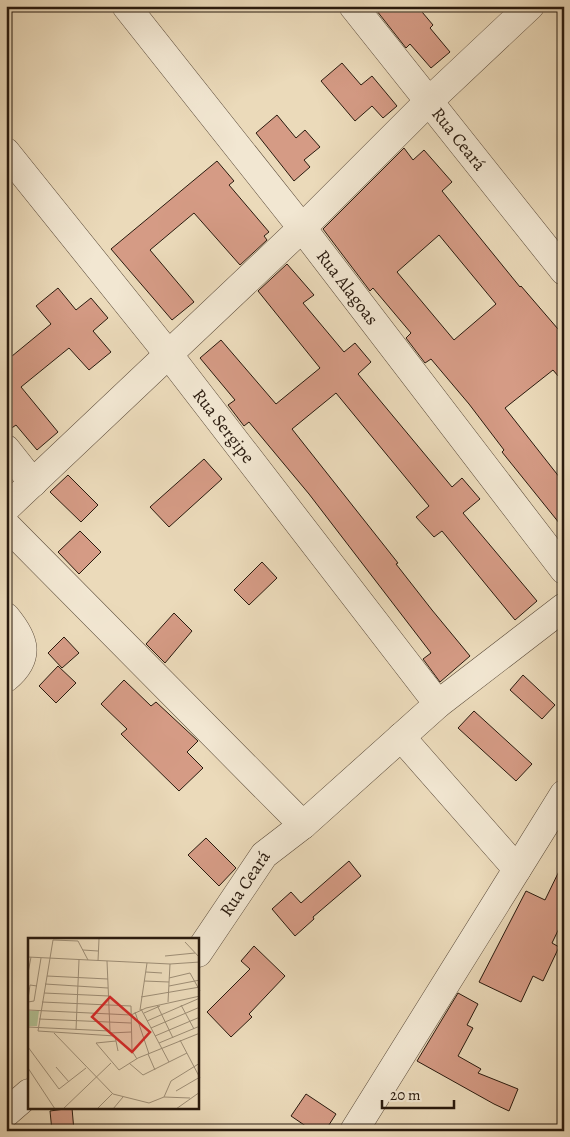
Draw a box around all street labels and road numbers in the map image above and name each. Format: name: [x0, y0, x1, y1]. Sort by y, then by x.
street label: Rua Ceará: [426, 102, 492, 176]
street label: Rua Alagoas: [311, 245, 384, 330]
street label: Rua Sergipe: [187, 384, 260, 468]
street label: Rua Ceará: [214, 845, 276, 921]

